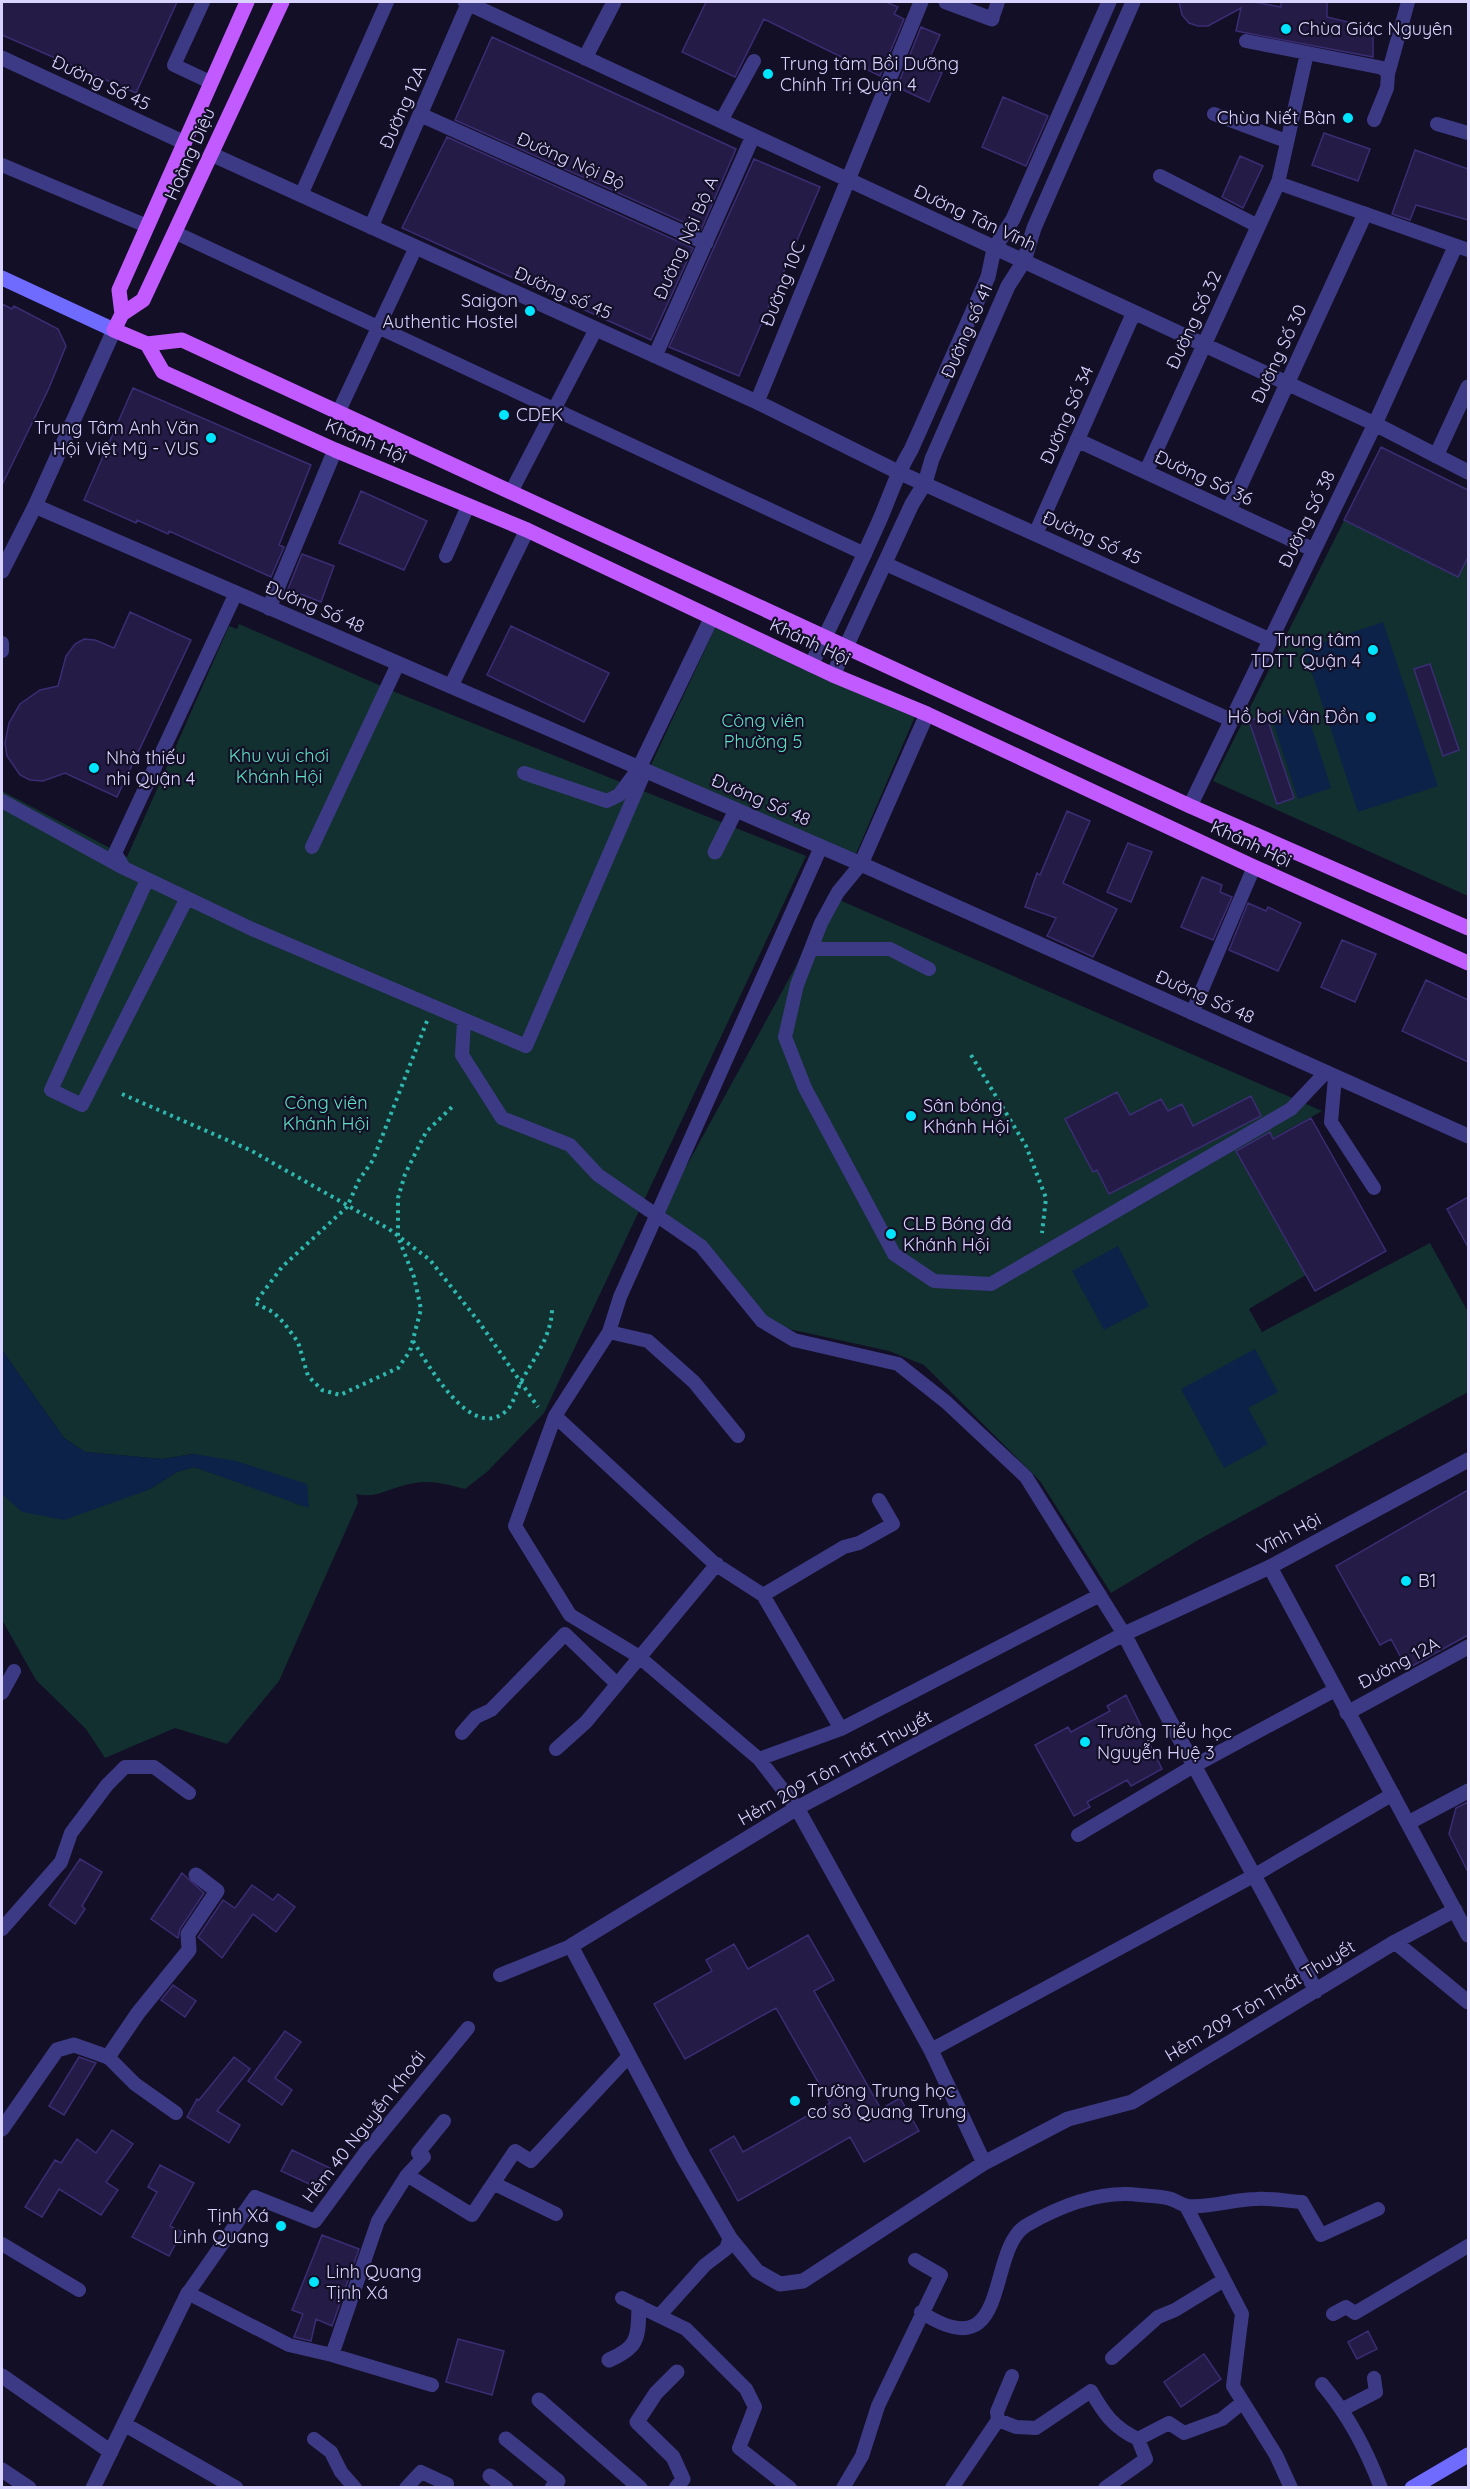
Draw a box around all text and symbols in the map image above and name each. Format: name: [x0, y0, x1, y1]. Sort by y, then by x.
place label: Chùa Giác Nguyên: [1298, 17, 1453, 40]
marker: Chùa Giác Nguyên: [1279, 22, 1293, 36]
street label: Đường Số 45: [48, 50, 154, 115]
place label: Trung tâm Bồi Dưỡng Chính Trị Quận 4: [780, 52, 959, 96]
street label: Đường 12A: [374, 61, 431, 152]
marker: Trung tâm Bồi Dưỡng Chính Trị Quận 4: [761, 67, 775, 81]
street label: Hoàng Diệu: [159, 104, 220, 203]
place label: Chùa Niết Bàn: [1217, 106, 1336, 129]
marker: Chùa Niết Bàn: [1341, 111, 1355, 125]
street label: Đường Nội Bộ: [514, 126, 629, 195]
street label: Đường Nội Bộ A: [648, 172, 723, 303]
street label: Đường Tân Vĩnh: [910, 179, 1040, 256]
street label: Đường 10C: [755, 238, 810, 330]
street label: Đường số 45: [511, 261, 616, 324]
street label: Đường Số 32: [1161, 267, 1226, 373]
street label: Đường số 41: [936, 280, 998, 382]
place label: Saigon Authentic Hostel: [383, 289, 518, 333]
street label: Đường Số 30: [1246, 301, 1312, 407]
marker: Saigon Authentic Hostel: [523, 304, 537, 318]
street label: Đường Số 34: [1035, 362, 1098, 468]
place label: CDEK: [516, 403, 563, 426]
marker: CDEK: [497, 408, 511, 422]
street label: Khánh Hội: [322, 413, 411, 468]
place label: Trung Tâm Anh Văn Hội Việt Mỹ - VUS: [34, 416, 199, 460]
marker: Trung Tâm Anh Văn Hội Việt Mỹ - VUS: [204, 431, 218, 445]
street label: Đường Số 36: [1151, 445, 1257, 510]
street label: Đường Số 38: [1273, 466, 1340, 571]
street label: Đường Số 45: [1039, 505, 1145, 570]
street label: Đường Số 48: [262, 575, 368, 638]
street label: Khánh Hội: [766, 613, 854, 670]
place label: Trung tâm TDTT Quận 4: [1250, 628, 1361, 672]
marker: Trung tâm TDTT Quận 4: [1366, 643, 1380, 657]
place label: Hồ bơi Vân Đồn: [1228, 705, 1359, 728]
park label: Công viên Phường 5: [721, 709, 805, 753]
marker: Hồ bơi Vân Đồn: [1364, 710, 1378, 724]
park label: Khu vui chơi Khánh Hội: [229, 744, 329, 788]
place label: Nhà thiếu nhi Quận 4: [106, 746, 195, 790]
marker: Nhà thiếu nhi Quận 4: [87, 761, 101, 775]
street label: Đường Số 48: [708, 768, 814, 831]
street label: Khánh Hội: [1207, 815, 1295, 872]
street label: Đường Số 48: [1152, 965, 1258, 1029]
park label: Công viên Khánh Hội: [283, 1091, 369, 1135]
place label: Sân bóng Khánh Hội: [923, 1094, 1010, 1138]
marker: Sân bóng Khánh Hội: [904, 1109, 918, 1123]
place label: CLB Bóng đá Khánh Hội: [903, 1212, 1012, 1256]
marker: CLB Bóng đá Khánh Hội: [884, 1227, 898, 1241]
street label: Vĩnh Hội: [1253, 1507, 1325, 1560]
place label: B1: [1418, 1569, 1436, 1592]
marker: B1: [1399, 1574, 1413, 1588]
street label: Đường 12A: [1354, 1631, 1444, 1694]
street label: Hẻm 209 Tôn Thất Thuyết: [734, 1705, 936, 1830]
place label: Trường Tiểu học Nguyễn Huệ 3: [1097, 1720, 1232, 1764]
marker: Trường Tiểu học Nguyễn Huệ 3: [1078, 1735, 1092, 1749]
street label: Hẻm 209 Tôn Thất Thuyết: [1160, 1935, 1359, 2067]
street label: Hẻm 40 Nguyễn Khoái: [297, 2046, 430, 2208]
place label: Trường Trung học cơ sở Quang Trung: [807, 2079, 967, 2123]
marker: Trường Trung học cơ sở Quang Trung: [788, 2094, 802, 2108]
place label: Tịnh Xá Linh Quang: [173, 2204, 269, 2248]
marker: Tịnh Xá Linh Quang: [274, 2219, 288, 2233]
place label: Linh Quang Tịnh Xá: [326, 2260, 422, 2304]
marker: Linh Quang Tịnh Xá: [307, 2275, 321, 2289]

